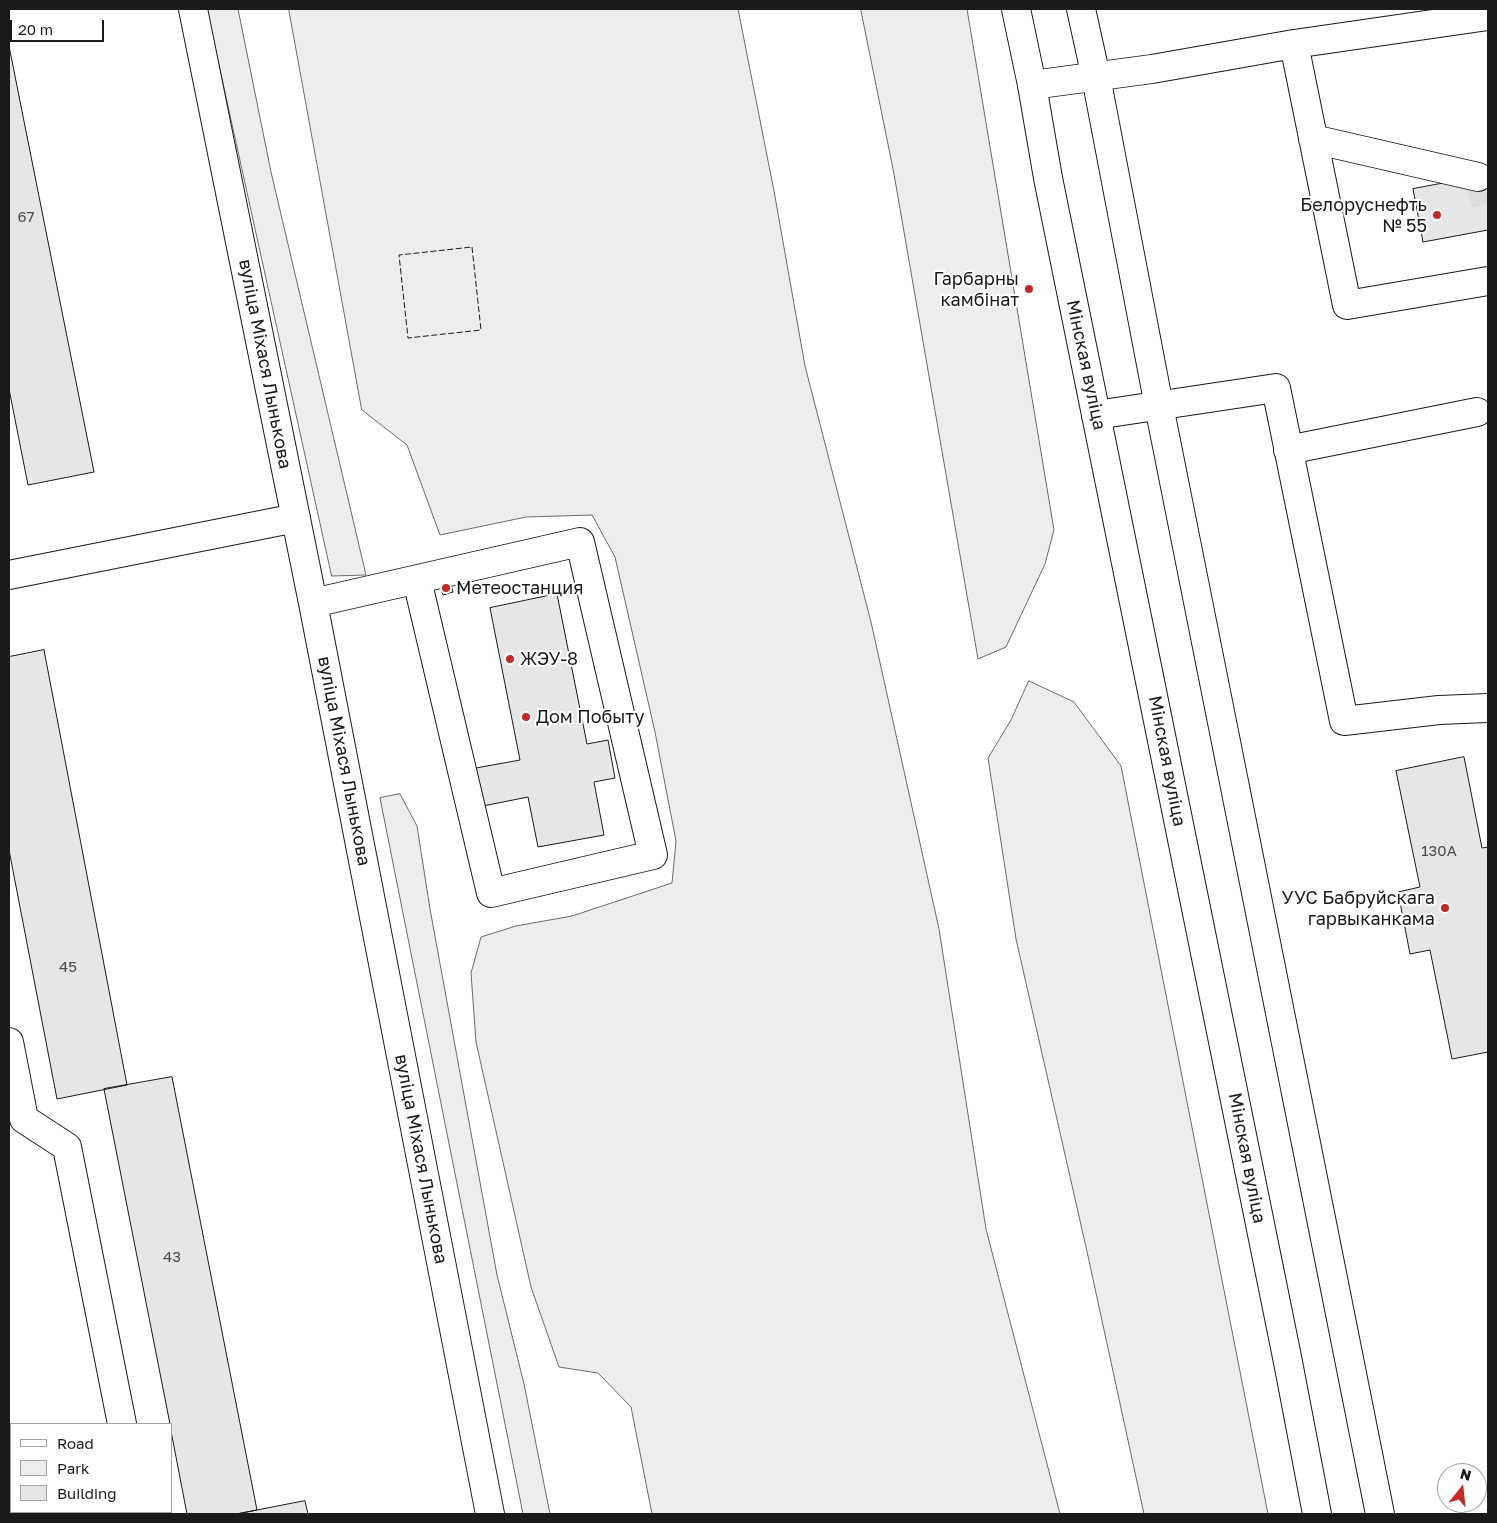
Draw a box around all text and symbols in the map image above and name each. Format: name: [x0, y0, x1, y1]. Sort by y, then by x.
scale bar: [12, 10, 106, 42]
text: 20 m: [18, 20, 53, 38]
place label: Белоруснефть № 55: [1300, 194, 1427, 236]
house number: 67: [17, 208, 35, 226]
marker: Белоруснефть № 55: [1431, 209, 1443, 221]
street label: вуліца Міхася Лынькова: [234, 257, 296, 471]
place label: Гарбарны камбінат: [933, 268, 1019, 310]
marker: Гарбарны камбінат: [1023, 283, 1035, 295]
street label: Мінская вуліца: [1062, 298, 1110, 432]
place label: Метеостанция: [456, 577, 583, 599]
marker: Метеостанция: [440, 582, 452, 594]
place label: ЖЭУ-8: [520, 648, 578, 670]
marker: ЖЭУ-8: [504, 653, 516, 665]
street label: вуліца Міхася Лынькова: [313, 654, 375, 868]
street label: Мінская вуліца: [1144, 694, 1190, 828]
place label: Дом Побыту: [536, 706, 645, 728]
marker: Дом Побыту: [520, 711, 532, 723]
house number: 130А: [1421, 842, 1457, 860]
place label: УУС Бабруйскага гарвыканкама: [1281, 887, 1435, 930]
marker: УУС Бабруйскага гарвыканкама: [1439, 902, 1451, 914]
house number: 45: [59, 958, 77, 976]
street label: вуліца Міхася Лынькова: [390, 1052, 452, 1266]
street label: Мінская вуліца: [1224, 1091, 1270, 1225]
house number: 43: [163, 1248, 181, 1266]
legend: [10, 1423, 172, 1513]
text: Road: [57, 1434, 94, 1452]
text: Park: [57, 1459, 89, 1477]
north arrow: [1437, 1463, 1487, 1513]
text: N: [1459, 1464, 1473, 1484]
text: Building: [57, 1484, 117, 1502]

